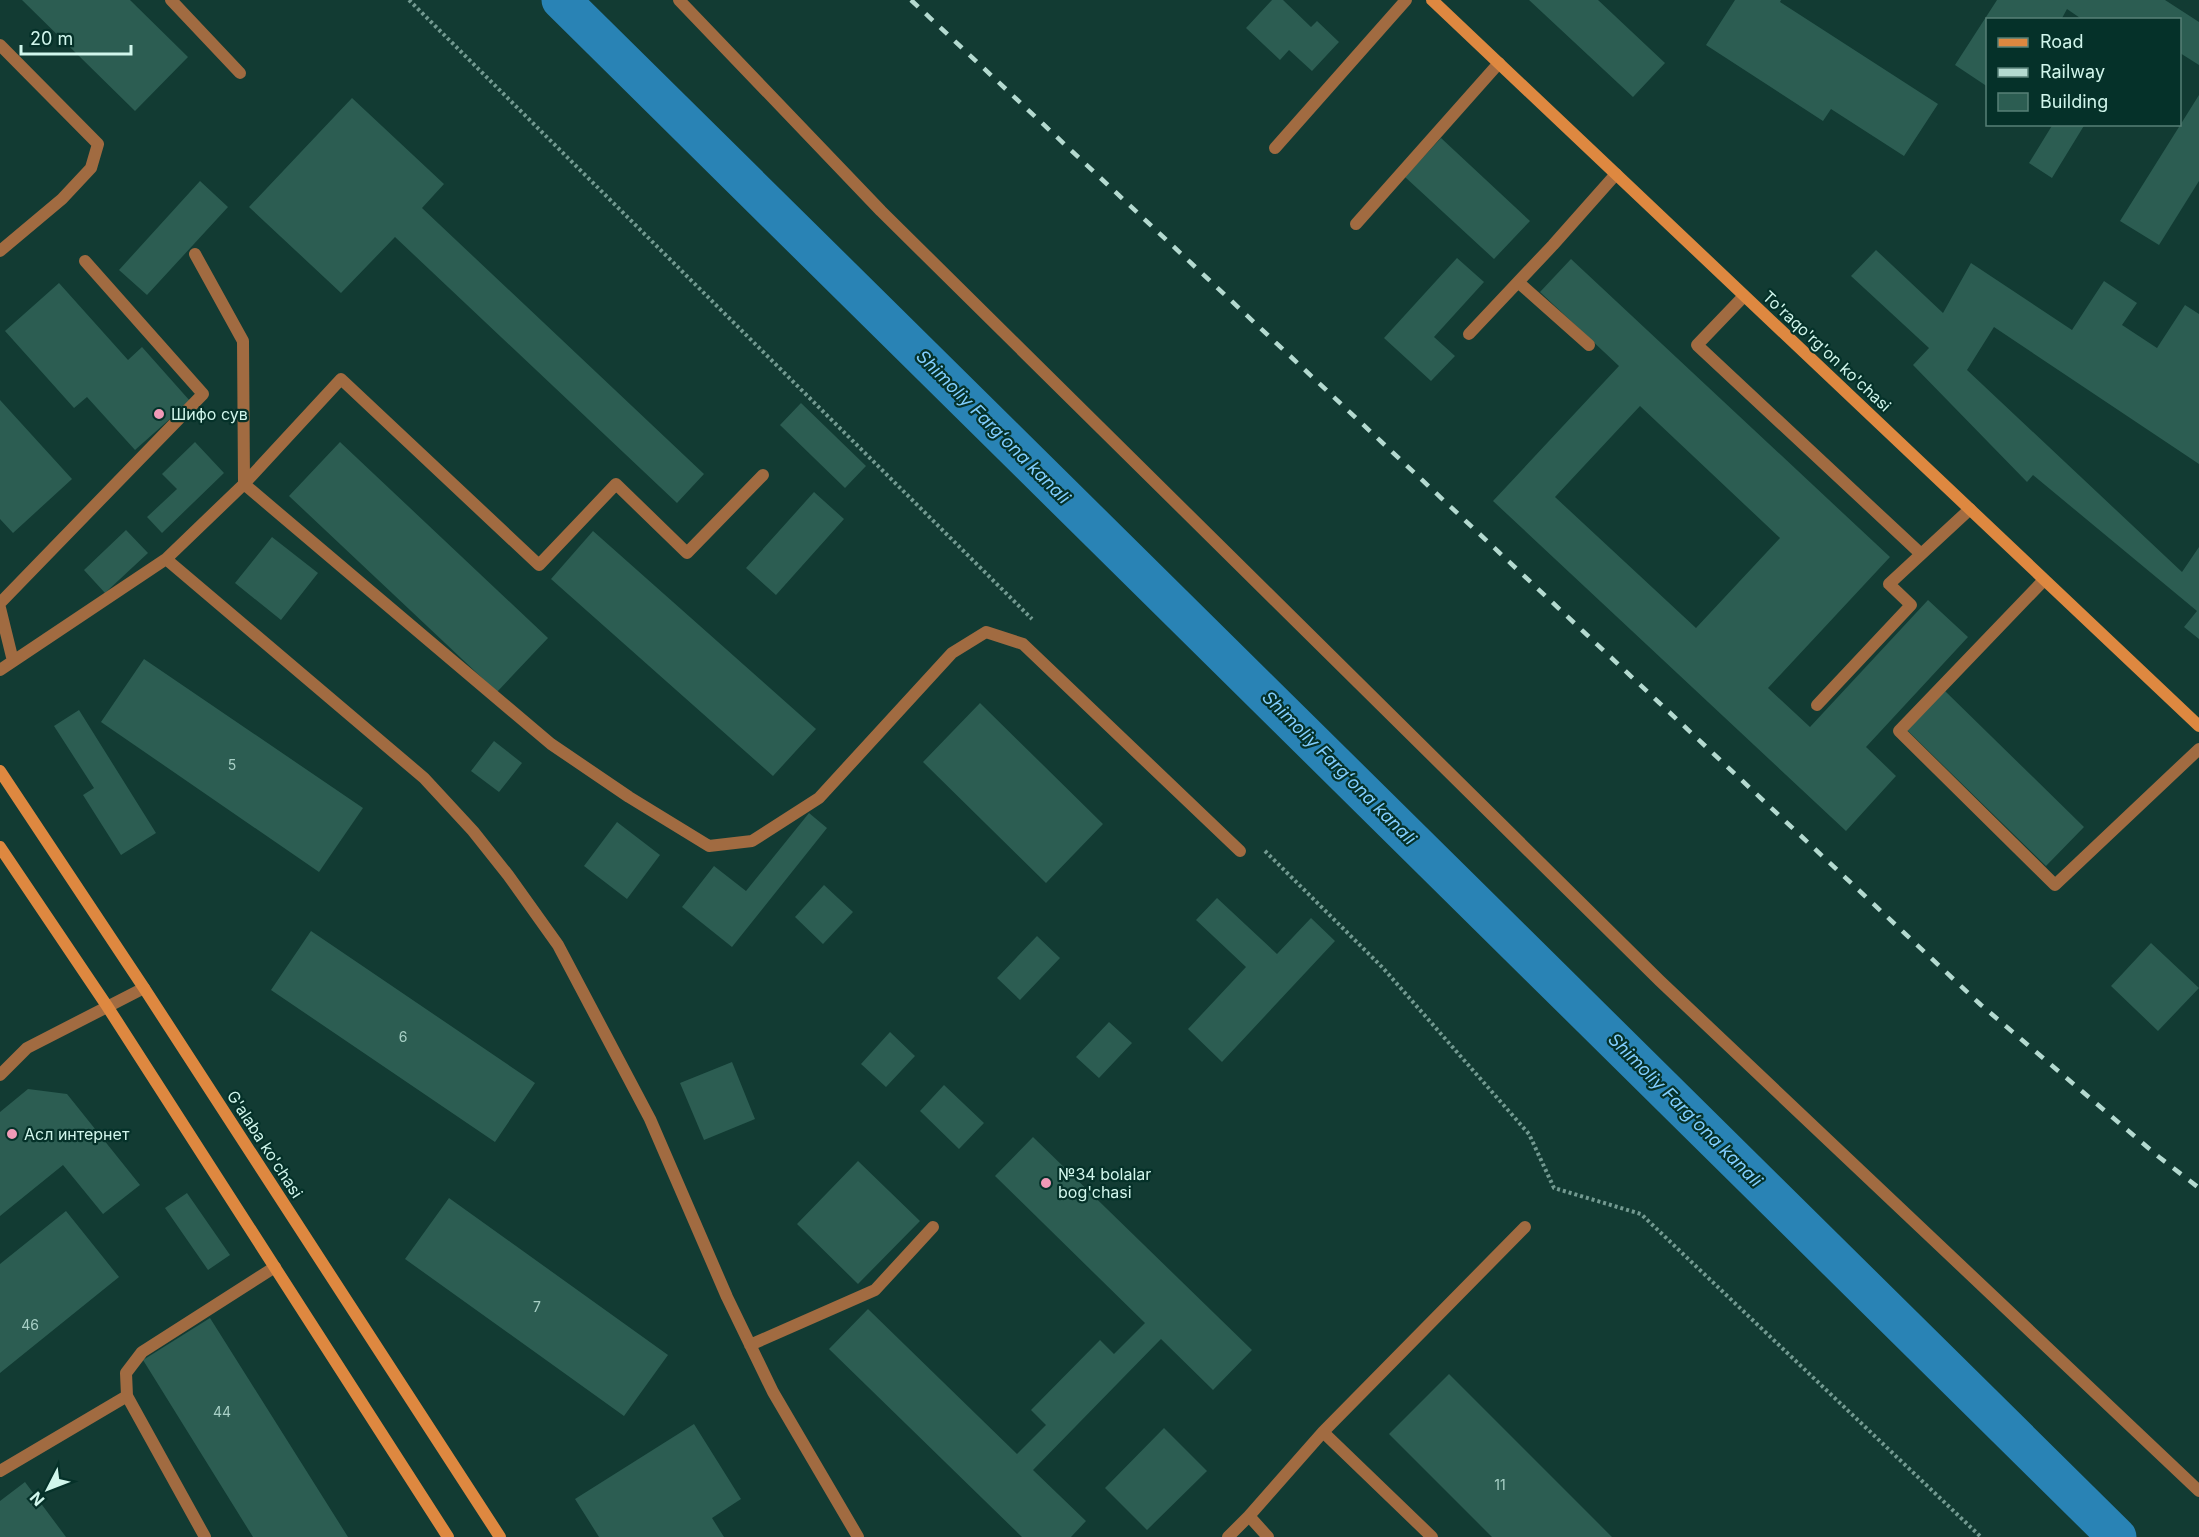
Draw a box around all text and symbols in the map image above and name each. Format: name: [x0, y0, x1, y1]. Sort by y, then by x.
scale bar: [21, 18, 130, 56]
legend: [1986, 18, 2181, 126]
text: 20 m: [30, 28, 73, 49]
text: Road: [2040, 31, 2083, 52]
text: Railway: [2040, 61, 2105, 82]
text: Building: [2040, 91, 2108, 112]
street label: To'raqo'rg'on ko'chasi: [1759, 286, 1895, 416]
water label: Shimoliy Fargʻona kanali: [912, 345, 1075, 508]
place label: Шифо сув: [171, 404, 248, 424]
marker: Шифо сув: [152, 407, 166, 421]
water label: Shimoliy Fargʻona kanali: [1258, 686, 1421, 849]
house number: 5: [228, 756, 236, 773]
house number: 6: [399, 1028, 407, 1045]
water label: Shimoliy Fargʻona kanali: [1604, 1028, 1767, 1191]
street label: G'alaba ko'chasi: [223, 1086, 307, 1202]
place label: Асл интернет: [24, 1124, 130, 1144]
marker: Асл интернет: [5, 1127, 19, 1141]
place label: №34 bolalar bog'chasi: [1058, 1164, 1151, 1202]
marker: №34 bolalar bog'chasi: [1039, 1176, 1053, 1190]
house number: 7: [533, 1298, 541, 1315]
house number: 46: [21, 1316, 39, 1333]
house number: 44: [213, 1403, 231, 1420]
north arrow: [18, 1459, 78, 1519]
house number: 11: [1494, 1476, 1506, 1493]
text: N: [25, 1488, 48, 1510]

